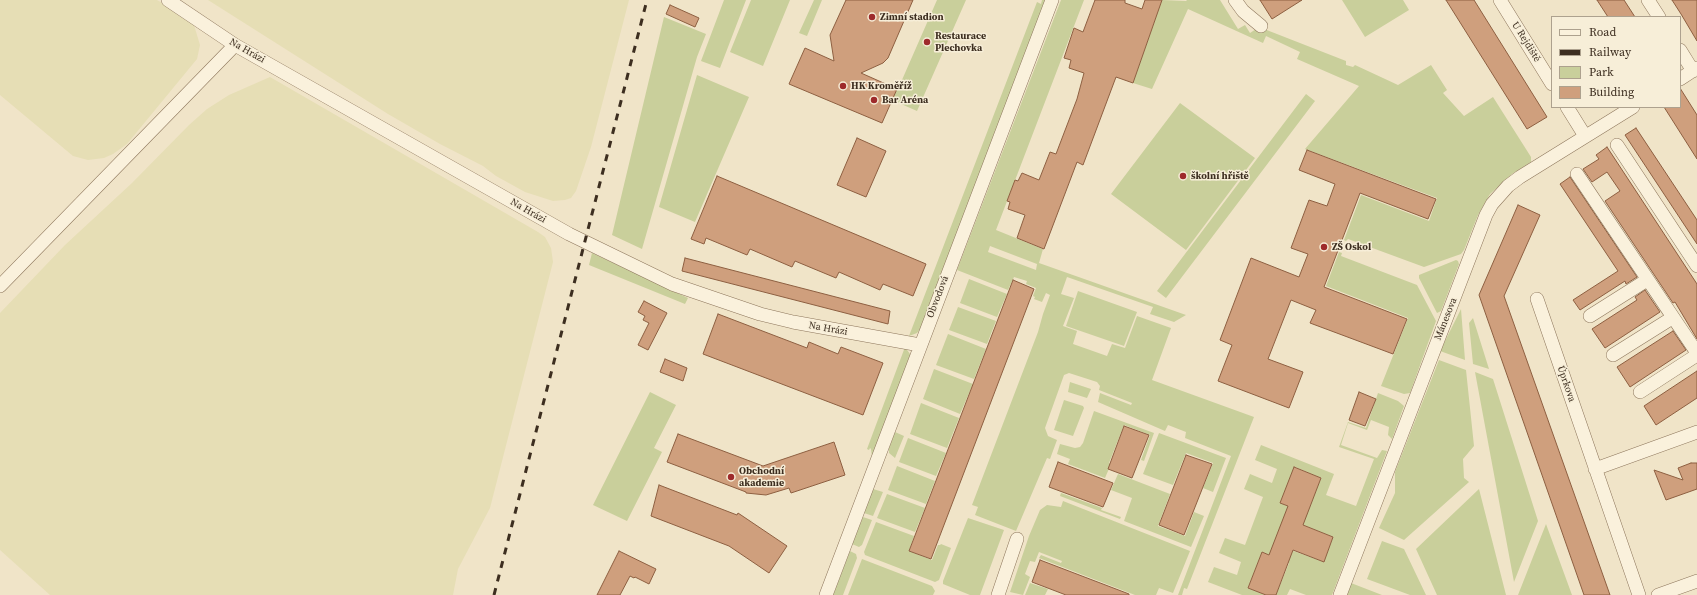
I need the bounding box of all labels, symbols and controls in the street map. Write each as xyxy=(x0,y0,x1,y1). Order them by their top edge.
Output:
place label: Zimní stadion xyxy=(880,11,944,23)
marker: Zimní stadion xyxy=(867,12,877,22)
legend xyxy=(1551,16,1681,108)
street label: U Rejdiště xyxy=(1509,20,1543,64)
text: Road xyxy=(1589,24,1616,40)
place label: Restaurace Plechovka xyxy=(935,30,986,54)
street label: Na Hrázi xyxy=(227,36,267,66)
marker: Restaurace Plechovka xyxy=(922,37,932,47)
text: Railway xyxy=(1589,44,1631,60)
text: Park xyxy=(1589,64,1614,80)
place label: HK Kroměříž xyxy=(851,80,912,92)
marker: HK Kroměříž xyxy=(838,81,848,91)
text: Building xyxy=(1589,84,1634,100)
place label: Bar Aréna xyxy=(882,94,928,106)
marker: Bar Aréna xyxy=(869,95,879,105)
place label: školní hřiště xyxy=(1191,170,1249,182)
marker: školní hřiště xyxy=(1178,171,1188,181)
street label: Na Hrázi xyxy=(508,196,548,226)
place label: ZŠ Oskol xyxy=(1332,241,1371,253)
marker: ZŠ Oskol xyxy=(1319,242,1329,252)
street label: Obvodová xyxy=(924,274,952,320)
street label: Mánesova xyxy=(1432,296,1460,342)
street label: Na Hrázi xyxy=(808,320,848,338)
street label: Úprkova xyxy=(1554,364,1578,404)
place label: Obchodní akademie xyxy=(739,465,784,488)
marker: Obchodní akademie xyxy=(726,472,736,482)

